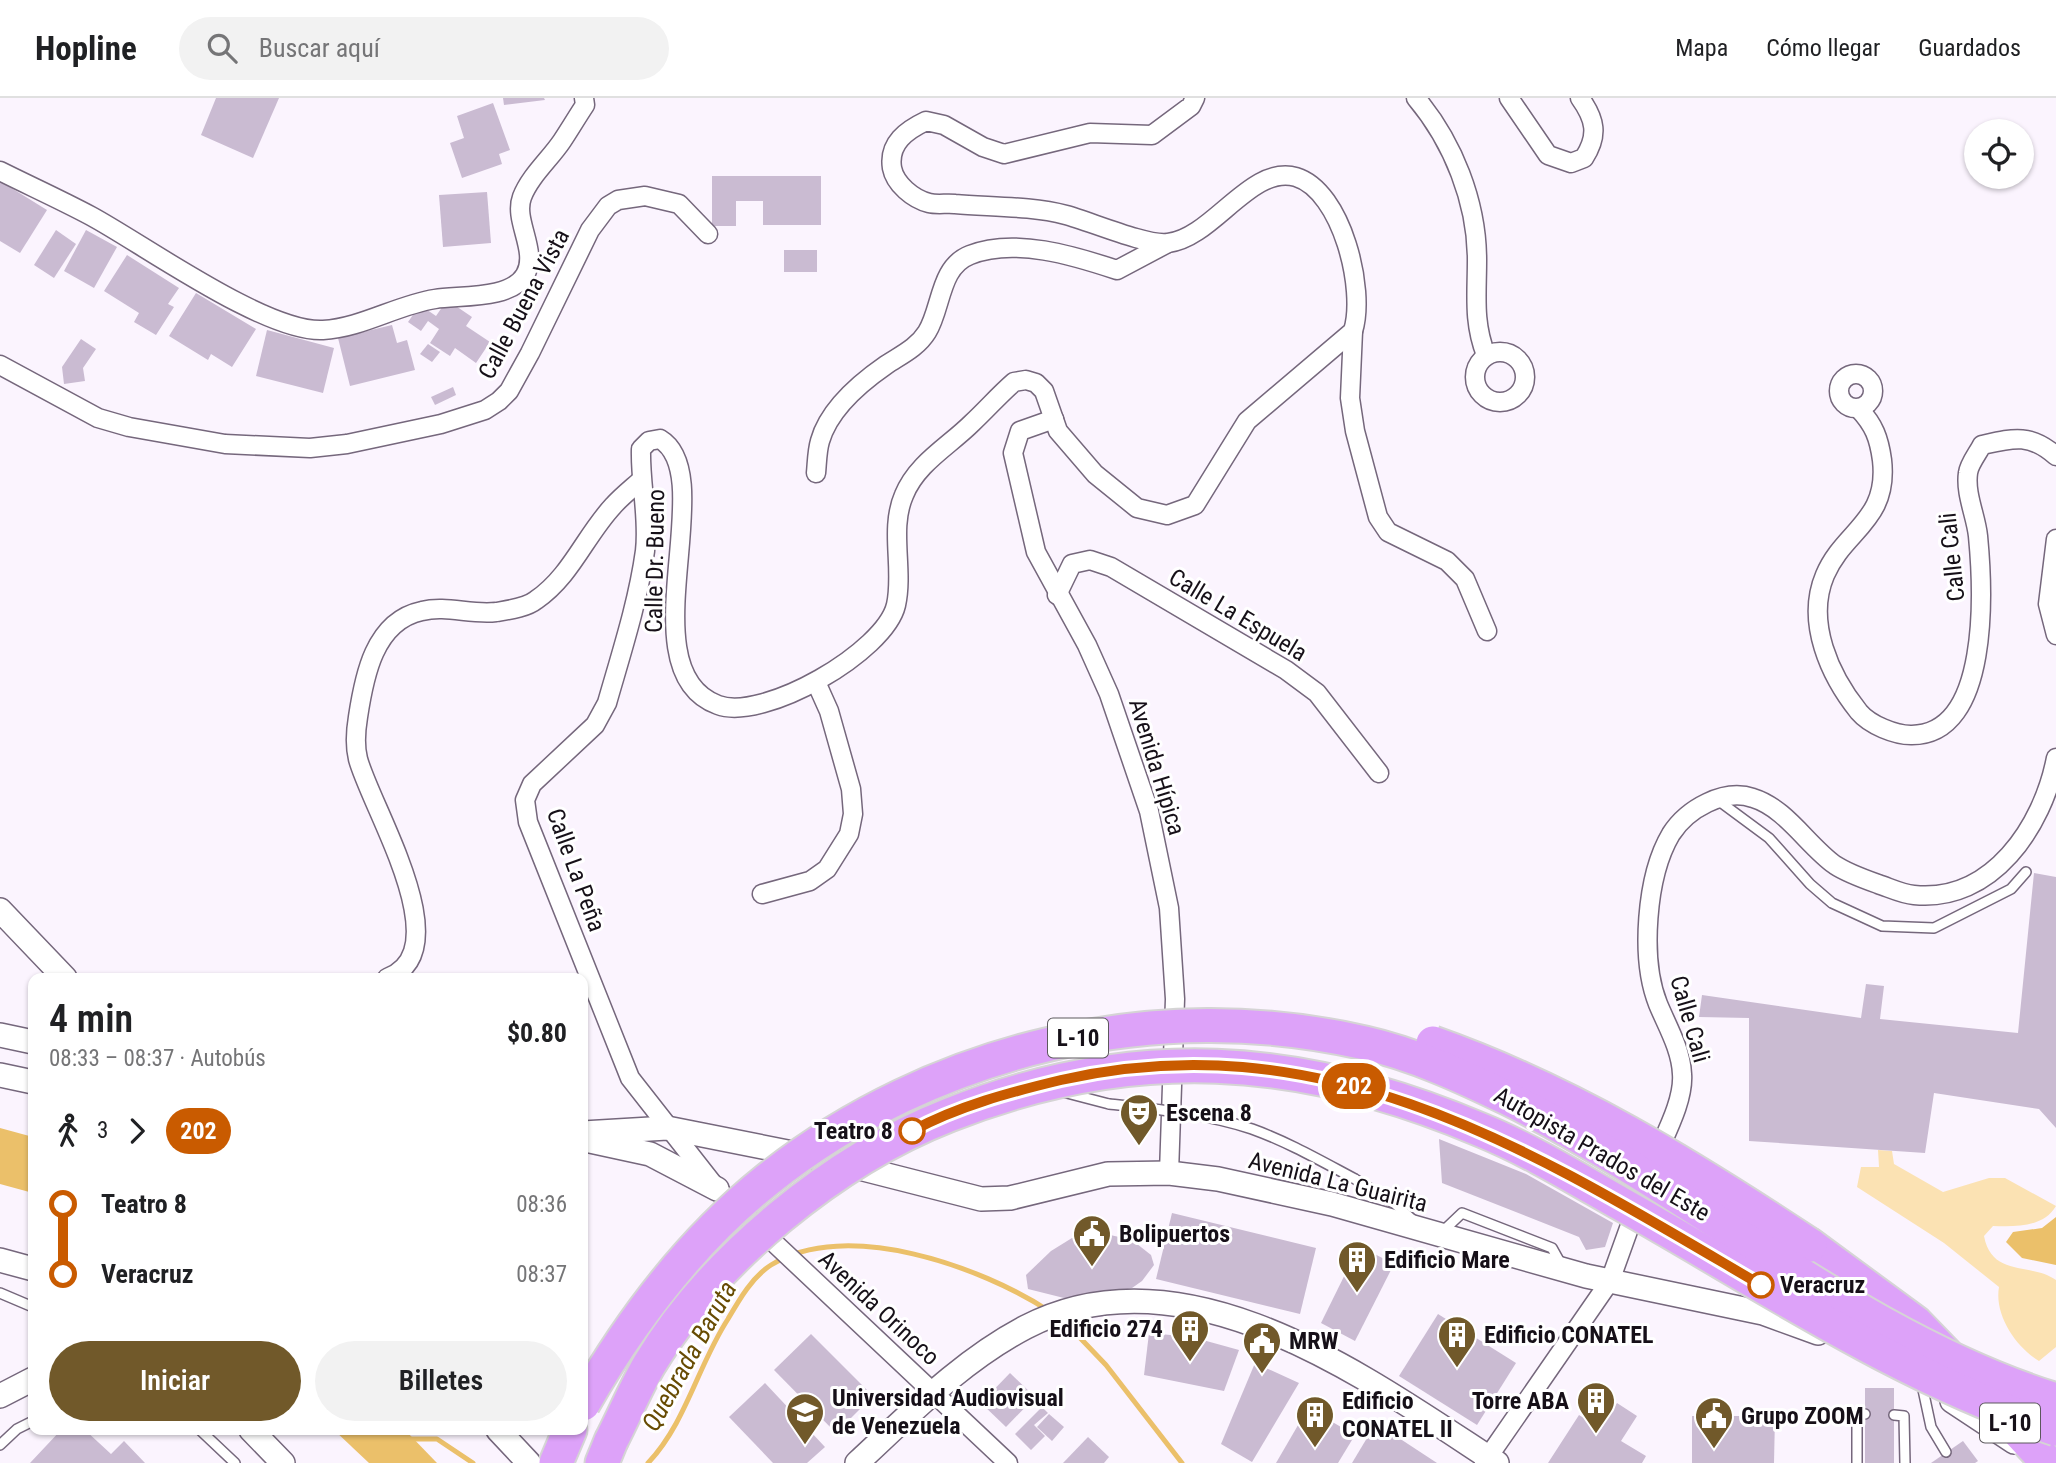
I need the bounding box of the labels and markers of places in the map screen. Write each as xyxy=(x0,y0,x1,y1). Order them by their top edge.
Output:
theatre icon: Escena 8 xyxy=(1118,1092,1160,1147)
place label: Escena 8 xyxy=(1166,1099,1252,1127)
place label: Teatro 8 xyxy=(814,1117,893,1145)
marker: Teatro 8 xyxy=(899,1118,925,1144)
public building icon: Bolipuertos xyxy=(1071,1213,1113,1268)
place label: Bolipuertos xyxy=(1119,1220,1230,1248)
building icon: Edificio Mare xyxy=(1336,1239,1378,1294)
place label: Edificio Mare xyxy=(1384,1246,1510,1274)
place label: Veracruz xyxy=(1780,1271,1865,1299)
marker: Veracruz xyxy=(1748,1272,1774,1298)
building icon: Edificio 274 xyxy=(1169,1308,1211,1363)
building icon: Edificio CONATEL xyxy=(1436,1314,1478,1369)
place label: Edificio 274 xyxy=(1049,1315,1163,1343)
public building icon: MRW xyxy=(1241,1320,1283,1375)
place label: Edificio CONATEL xyxy=(1484,1321,1653,1349)
place label: MRW xyxy=(1289,1327,1338,1355)
building icon: Torre ABA xyxy=(1575,1380,1617,1435)
place label: Universidad Audiovisual de Venezuela xyxy=(832,1384,1064,1440)
place label: Edificio CONATEL II xyxy=(1342,1387,1453,1443)
place label: Torre ABA xyxy=(1472,1387,1570,1415)
school or university icon: Universidad Audiovisual de Venezuela xyxy=(784,1391,826,1446)
building icon: Edificio CONATEL II xyxy=(1294,1394,1336,1449)
public building icon: Grupo ZOOM xyxy=(1693,1395,1735,1450)
place label: Grupo ZOOM xyxy=(1741,1402,1864,1430)

